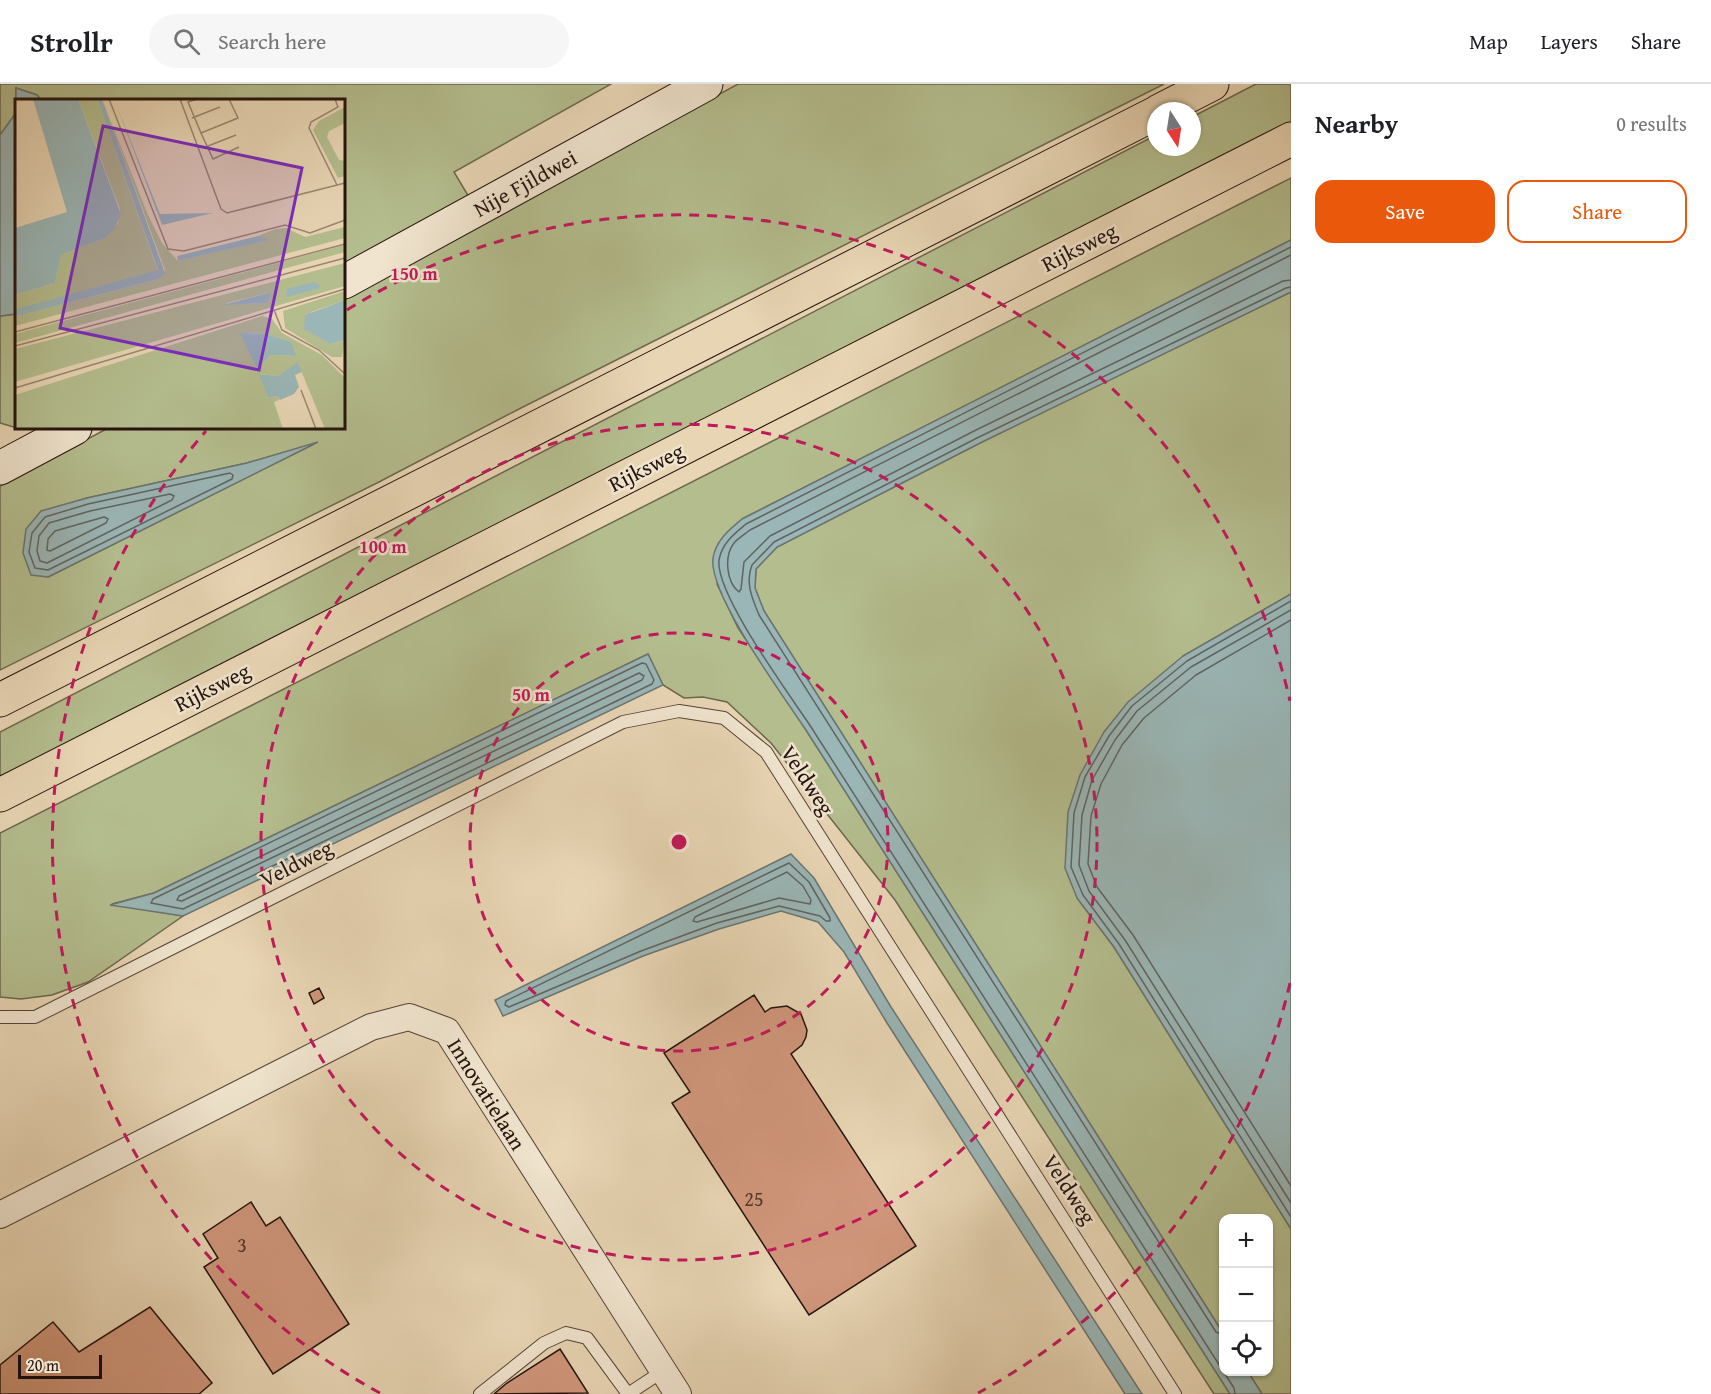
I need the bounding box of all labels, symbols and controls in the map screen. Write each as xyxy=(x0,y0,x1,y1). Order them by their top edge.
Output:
search box xyxy=(149,14,569,68)
text: Strollr xyxy=(30,21,113,62)
icon: search xyxy=(170,25,203,58)
text: Search here xyxy=(218,25,326,57)
text: Map xyxy=(1469,26,1508,57)
text: Layers xyxy=(1541,26,1598,57)
text: Share xyxy=(1631,26,1681,57)
inset map xyxy=(15,99,345,429)
north arrow xyxy=(1147,102,1201,156)
text: Nearby xyxy=(1315,104,1398,143)
text: 0 results xyxy=(1616,109,1687,138)
street label: Nije Fjildwei xyxy=(467,141,583,225)
button: Save xyxy=(1315,180,1495,243)
button: Share xyxy=(1507,180,1687,243)
street label: Rijksweg xyxy=(1036,214,1122,280)
text: 150 m xyxy=(390,260,438,287)
street label: Rijksweg xyxy=(603,434,689,500)
text: 100 m xyxy=(359,533,407,560)
street label: Rijksweg xyxy=(169,654,255,720)
text: 50 m xyxy=(512,681,551,708)
street label: Veldweg xyxy=(773,739,843,821)
street label: Veldweg xyxy=(254,831,338,895)
centre of rings xyxy=(669,832,689,852)
street label: Innovatielaan xyxy=(440,1032,534,1157)
street label: Veldweg xyxy=(1035,1148,1105,1230)
house number: 25 xyxy=(744,1184,764,1213)
map controls xyxy=(1219,1214,1273,1376)
button: + xyxy=(1219,1214,1273,1268)
house number: 3 xyxy=(237,1230,247,1259)
button: − xyxy=(1219,1268,1273,1322)
button: locate xyxy=(1219,1322,1273,1376)
scale bar xyxy=(18,1352,102,1380)
text: 20 m xyxy=(27,1353,59,1377)

